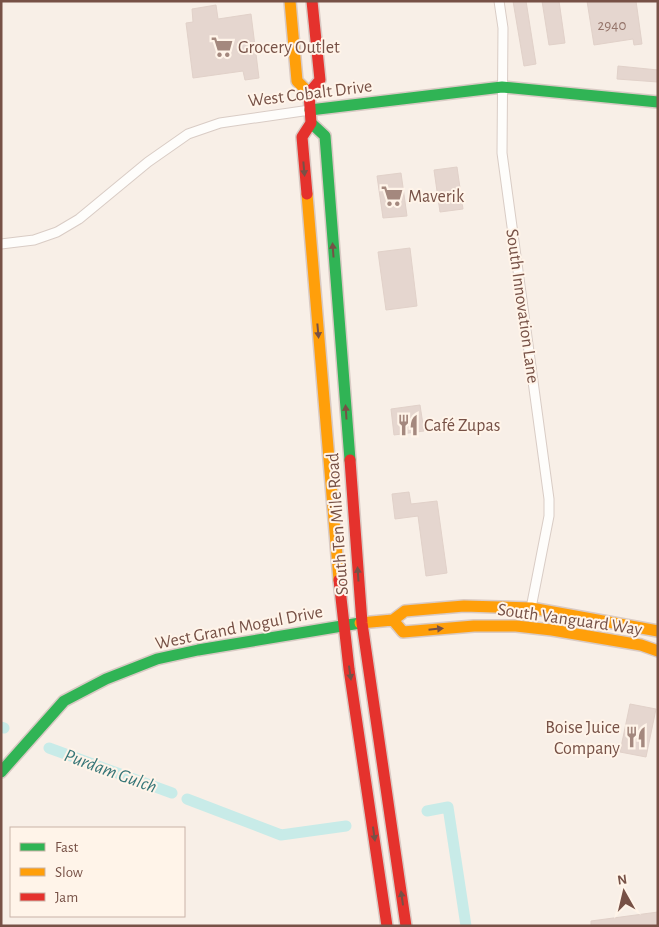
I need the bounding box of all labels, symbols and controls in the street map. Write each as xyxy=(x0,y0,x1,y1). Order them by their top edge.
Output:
house number: 2940 xyxy=(597,18,627,33)
supermarket icon: Grocery Outlet xyxy=(209,34,235,60)
place label: Grocery Outlet xyxy=(238,39,340,57)
street label: West Cobalt Drive xyxy=(247,77,373,111)
one-way arrow xyxy=(301,161,309,177)
supermarket icon: Maverik xyxy=(379,183,405,209)
place label: Maverik xyxy=(408,188,465,206)
street label: South Innovation Lane xyxy=(502,228,542,384)
one-way arrow xyxy=(329,242,337,258)
one-way arrow xyxy=(314,323,322,339)
one-way arrow xyxy=(341,404,349,420)
restaurant icon: Café Zupas xyxy=(395,412,421,438)
place label: Café Zupas xyxy=(424,417,500,435)
street label: South Ten Mile Road xyxy=(324,452,352,596)
one-way arrow xyxy=(354,566,362,582)
street label: South Vanguard Way xyxy=(496,601,644,639)
street label: West Grand Mogul Drive xyxy=(154,603,324,653)
one-way arrow xyxy=(428,625,444,633)
one-way arrow xyxy=(346,666,354,682)
place label: Boise Juice Company xyxy=(545,719,620,758)
restaurant icon: Boise Juice Company xyxy=(623,724,649,750)
water label: Purdam Gulch xyxy=(62,746,159,797)
one-way arrow xyxy=(370,826,378,842)
legend xyxy=(10,827,185,917)
text: Fast xyxy=(55,840,79,855)
text: Slow xyxy=(55,865,83,880)
north arrow xyxy=(599,867,649,917)
text: N xyxy=(617,873,628,888)
text: Jam xyxy=(55,890,78,905)
one-way arrow xyxy=(398,890,406,906)

